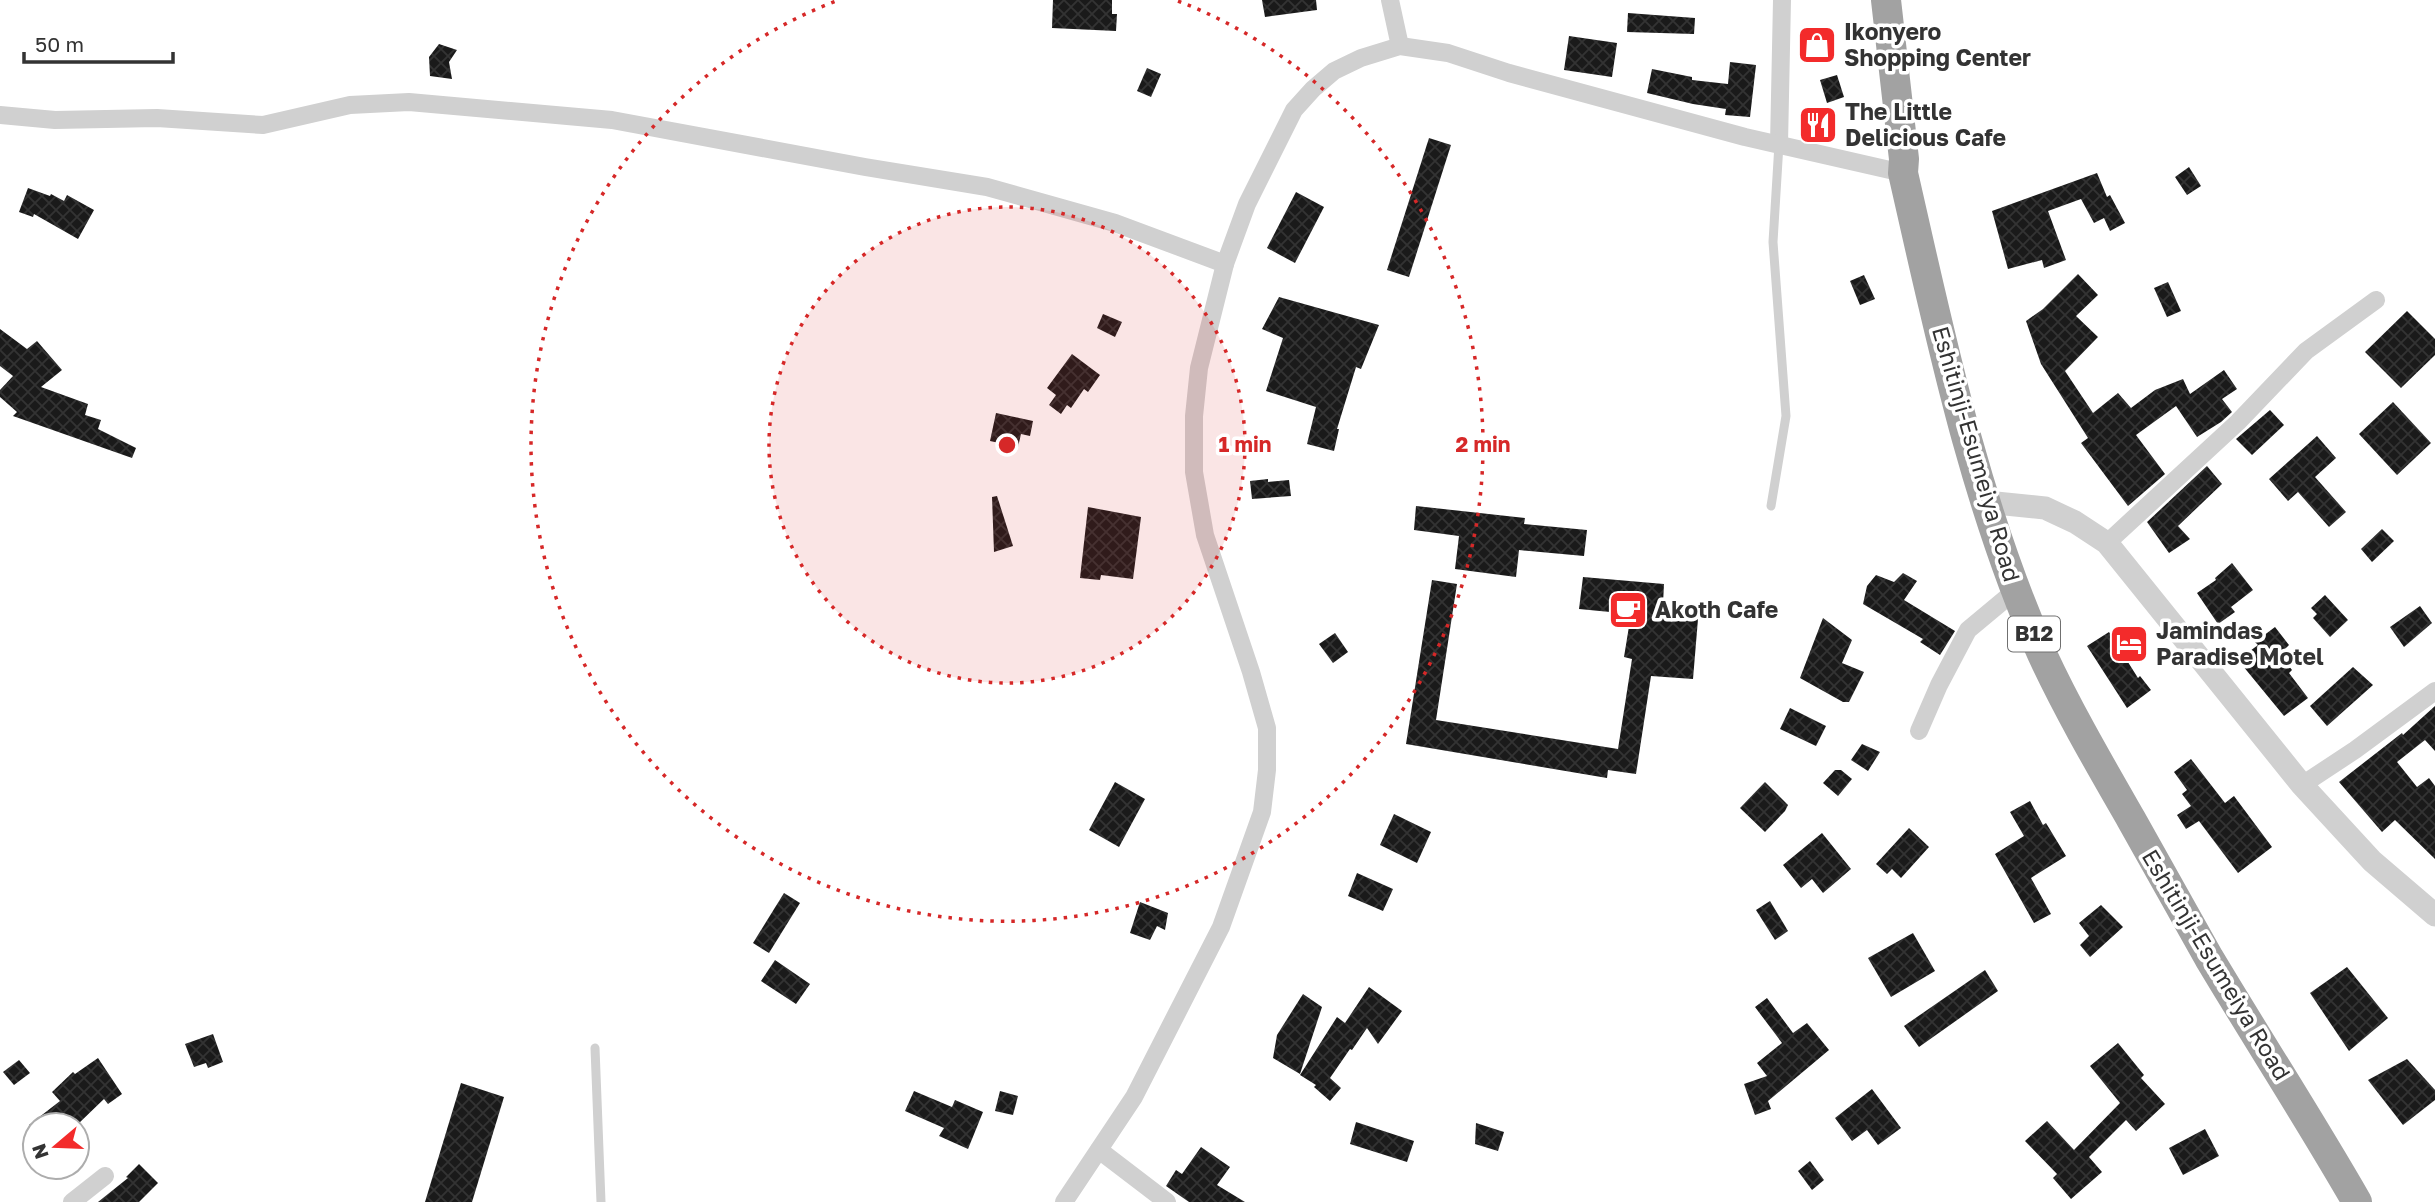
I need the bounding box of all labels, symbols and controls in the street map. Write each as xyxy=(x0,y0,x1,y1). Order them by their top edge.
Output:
place label: Ikonyero Shopping Center xyxy=(1844,17,2031,71)
scale bar xyxy=(24,21,173,65)
shop icon: Ikonyero Shopping Center xyxy=(1796,24,1838,66)
text: 50 m xyxy=(35,31,84,57)
place label: The Little Delicious Cafe xyxy=(1845,97,2006,151)
restaurant icon: The Little Delicious Cafe xyxy=(1797,104,1839,146)
street label: Eshitinji-Esumeiya Road xyxy=(1927,323,2027,585)
text: 1 min xyxy=(1219,431,1271,457)
text: 2 min xyxy=(1456,431,1510,457)
centre of rings xyxy=(995,433,1019,457)
cafe icon: Akoth Cafe xyxy=(1607,589,1649,631)
place label: Akoth Cafe xyxy=(1655,595,1778,623)
road number: B12 xyxy=(2008,616,2060,652)
place label: Jamindas Paradise Motel xyxy=(2156,616,2324,670)
hotel icon: Jamindas Paradise Motel xyxy=(2108,623,2150,665)
street label: Eshitinji-Esumeiya Road xyxy=(2137,844,2297,1085)
north arrow xyxy=(21,1111,91,1181)
text: N xyxy=(26,1141,53,1162)

